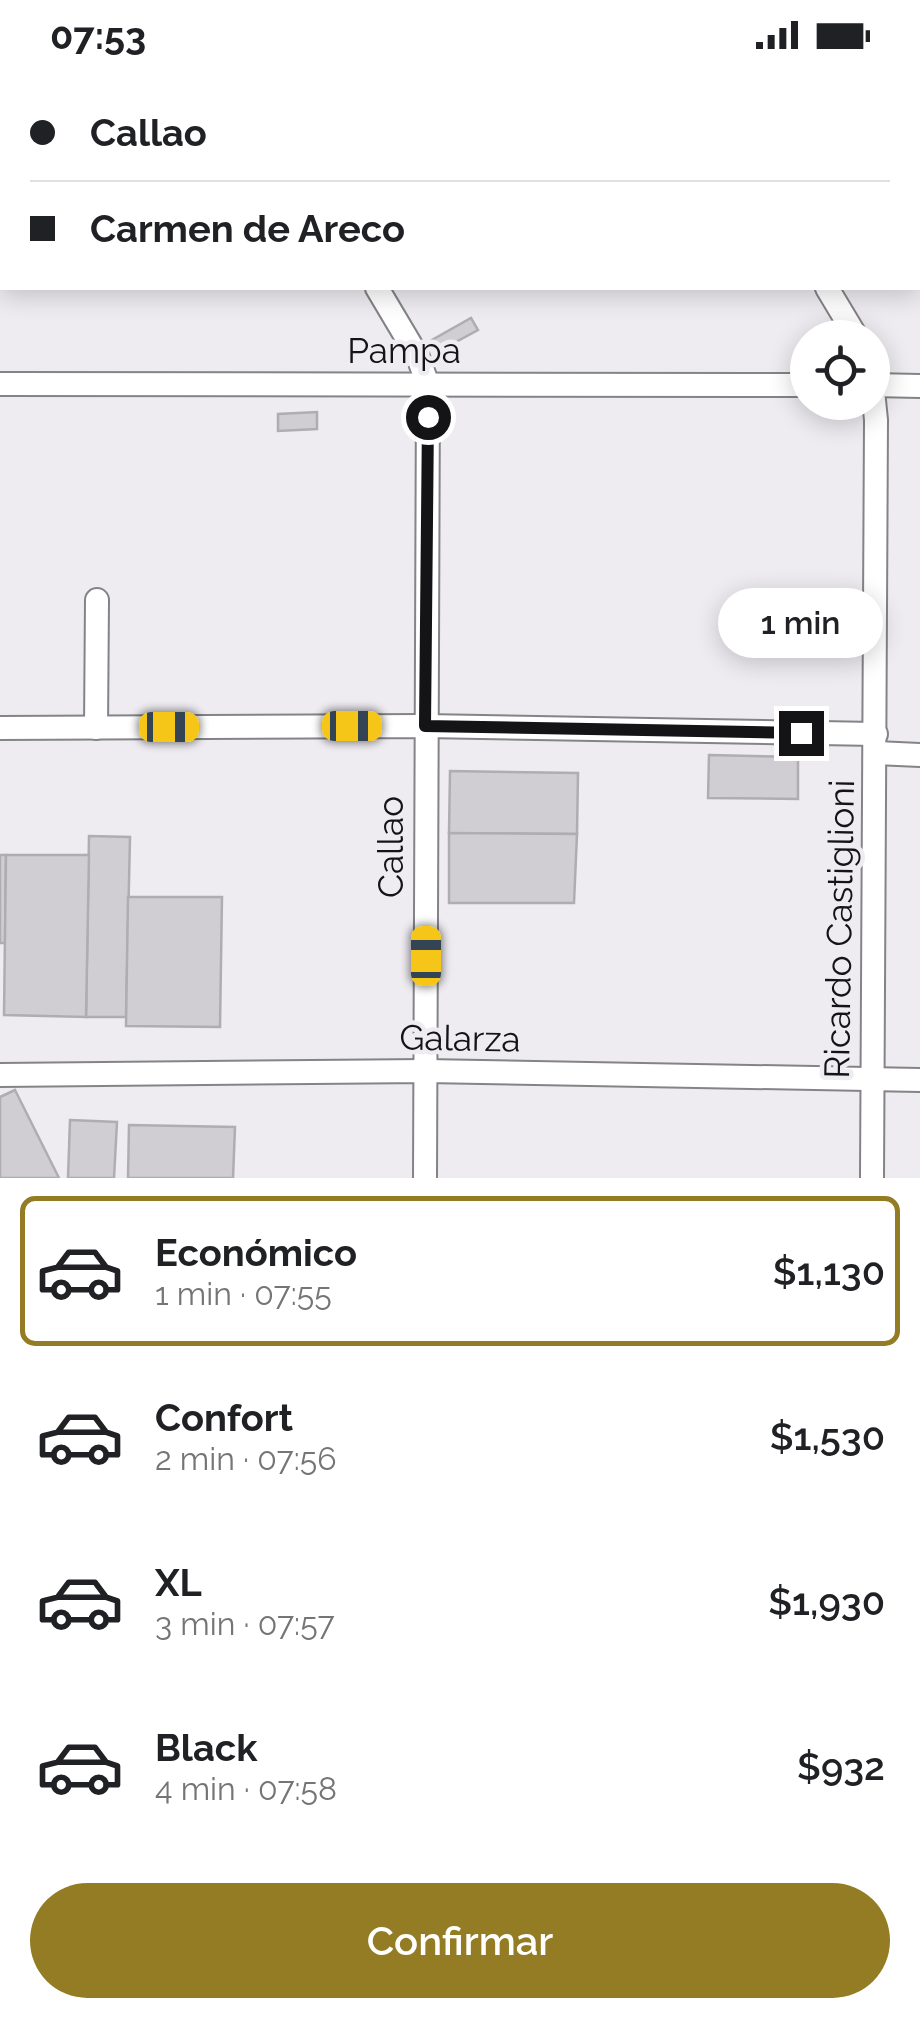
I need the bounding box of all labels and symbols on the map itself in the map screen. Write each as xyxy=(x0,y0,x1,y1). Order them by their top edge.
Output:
street label: Pampa xyxy=(347,330,461,371)
route start xyxy=(406,395,451,440)
callout: 1 min xyxy=(718,588,884,658)
car xyxy=(322,711,382,741)
route end xyxy=(779,711,824,756)
car xyxy=(139,712,199,742)
street label: Ricardo Castiglioni xyxy=(816,779,862,1079)
street label: Callao xyxy=(370,796,411,898)
car xyxy=(411,926,441,986)
street label: Galarza xyxy=(399,1016,521,1060)

